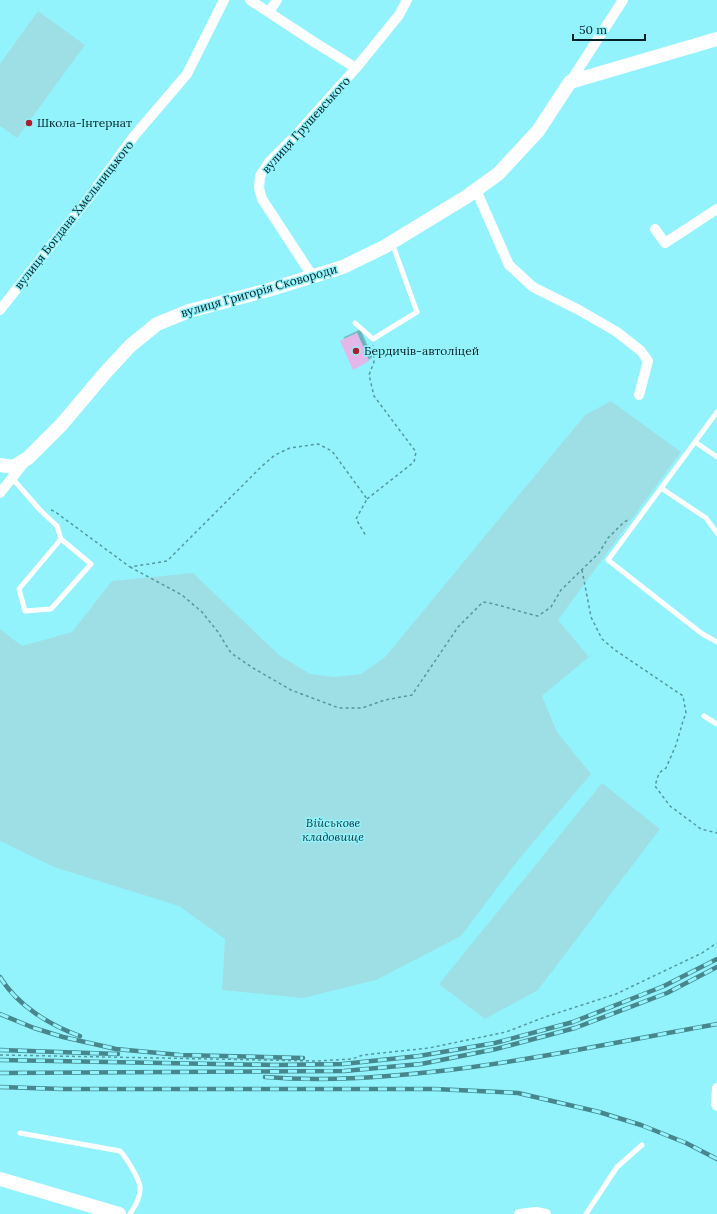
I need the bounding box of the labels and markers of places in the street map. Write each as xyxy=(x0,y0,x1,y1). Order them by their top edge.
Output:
place label: Школа-Інтернат xyxy=(37,115,132,130)
marker: Школа-Інтернат xyxy=(24,118,34,128)
place label: Бердичів-автоліцей xyxy=(364,343,479,358)
marker: Бердичів-автоліцей xyxy=(351,346,361,356)

